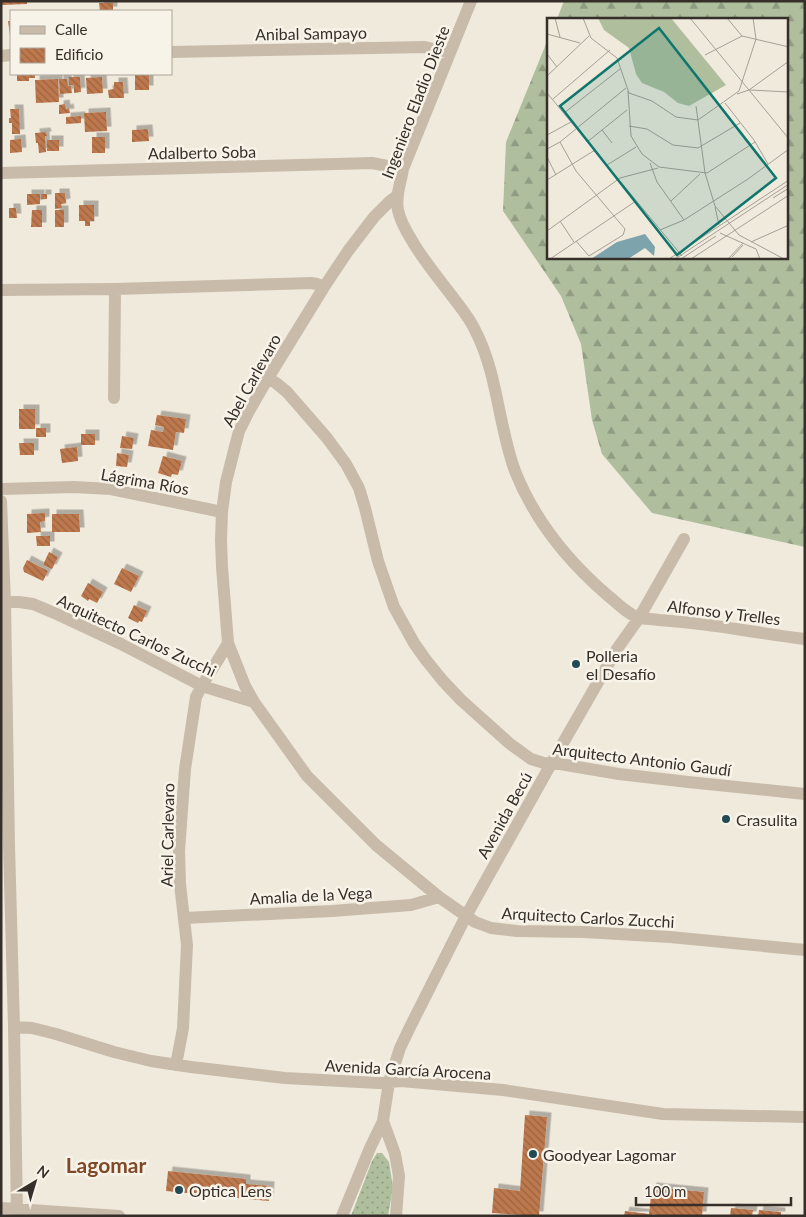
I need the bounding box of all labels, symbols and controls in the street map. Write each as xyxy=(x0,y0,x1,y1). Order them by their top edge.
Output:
legend xyxy=(10,10,172,75)
inset map xyxy=(547,18,788,259)
text: Calle xyxy=(55,20,88,38)
street label: Anibal Sampayo xyxy=(255,23,367,43)
street label: Ingeniero Eladio Dieste xyxy=(377,23,453,181)
text: Edificio xyxy=(55,45,103,63)
street label: Adalberto Soba xyxy=(148,142,256,162)
street label: Abel Carlevaro xyxy=(218,330,284,430)
street label: Lágrima Ríos xyxy=(99,464,191,498)
street label: Arquitecto Carlos Zucchi xyxy=(55,590,219,680)
street label: Alfonso y Trelles xyxy=(666,596,782,628)
place label: Polleria el Desafío xyxy=(586,646,656,683)
marker: Polleria el Desafío xyxy=(570,658,582,670)
street label: Arquitecto Antonio Gaudí xyxy=(552,739,734,780)
street label: Avenida Becú xyxy=(472,769,536,861)
street label: Ariel Carlevaro xyxy=(157,783,177,887)
place label: Crasulita xyxy=(736,810,797,829)
marker: Crasulita xyxy=(720,813,732,825)
street label: Amalia de la Vega xyxy=(249,882,373,908)
street label: Arquitecto Carlos Zucchi xyxy=(501,903,675,931)
street label: Avenida García Arocena xyxy=(324,1055,492,1083)
place label: Goodyear Lagomar xyxy=(543,1145,676,1164)
marker: Goodyear Lagomar xyxy=(527,1148,539,1160)
district label: Lagomar xyxy=(66,1152,146,1177)
north arrow xyxy=(10,1157,60,1207)
text: N xyxy=(34,1161,53,1181)
scale bar xyxy=(636,1174,791,1206)
place label: Optica Lens xyxy=(189,1181,272,1200)
text: 100 m xyxy=(644,1182,686,1200)
marker: Optica Lens xyxy=(173,1184,185,1196)

